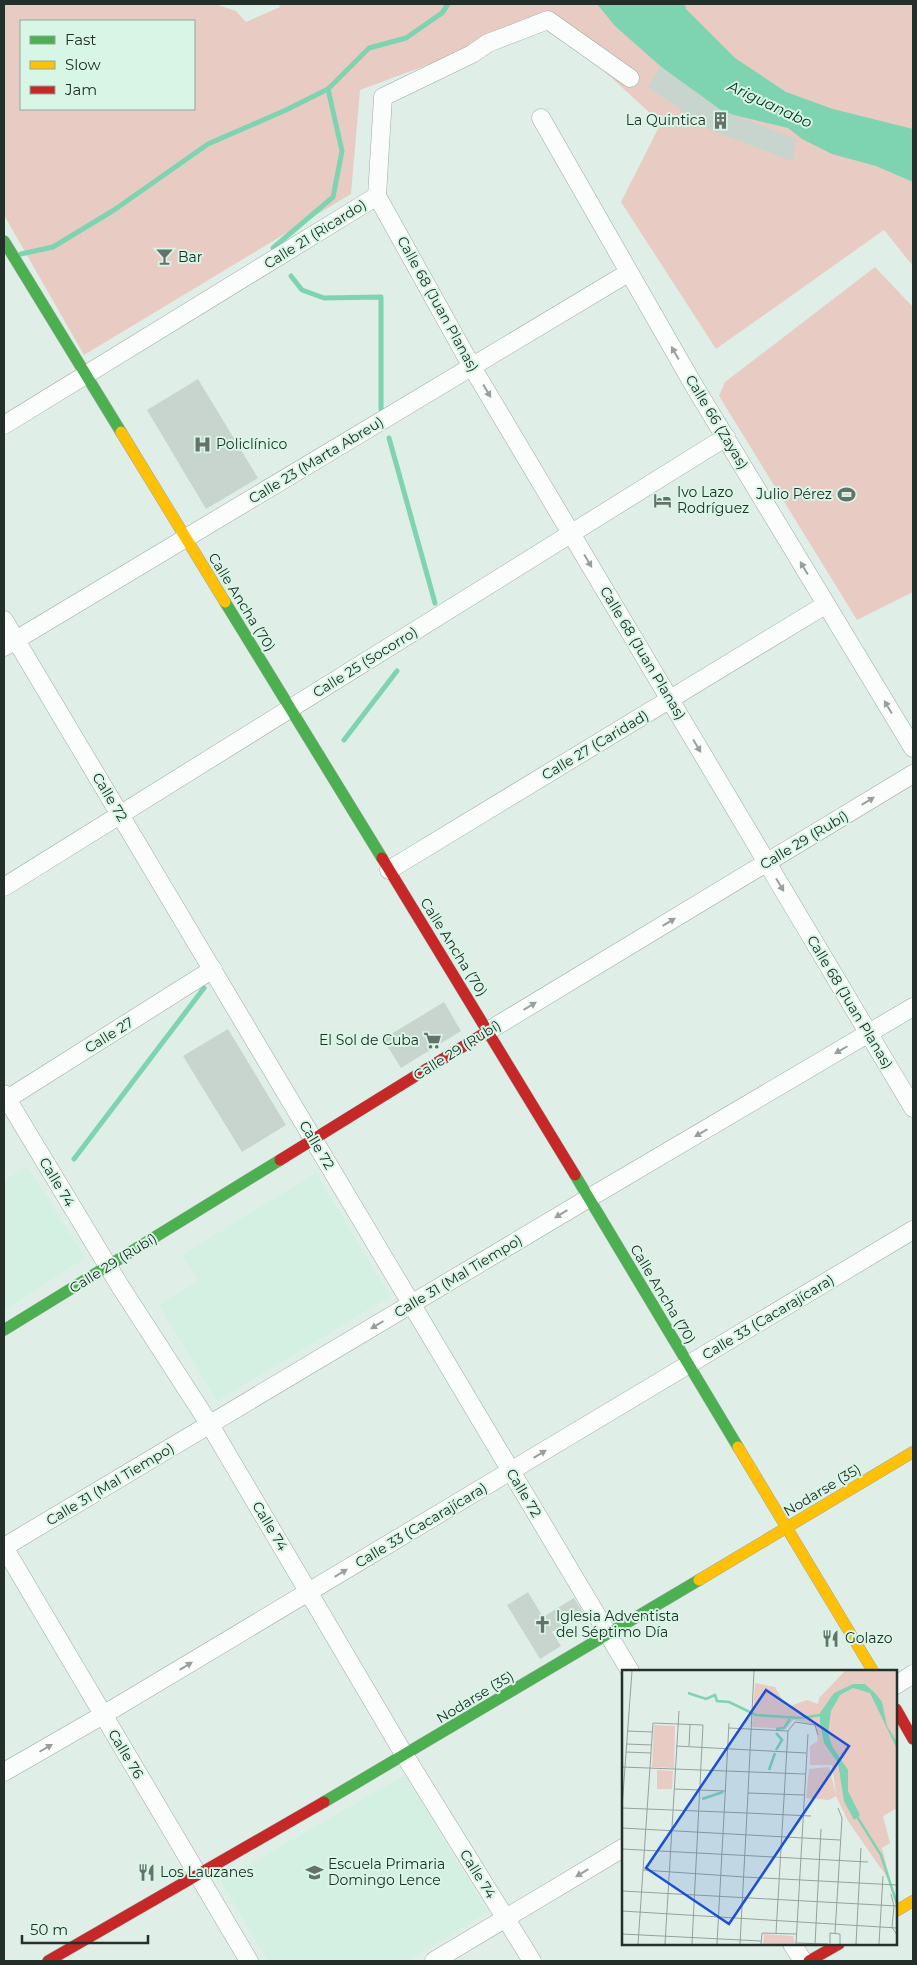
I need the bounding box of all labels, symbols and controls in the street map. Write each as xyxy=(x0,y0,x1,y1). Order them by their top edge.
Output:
legend xyxy=(20,20,195,110)
text: Fast xyxy=(65,30,96,49)
text: Slow xyxy=(65,55,101,74)
water label: Ariguanabo xyxy=(724,76,815,132)
text: Jam xyxy=(64,80,97,99)
building icon: La Quintica xyxy=(710,110,730,130)
place label: La Quintica xyxy=(626,111,706,129)
street label: Calle 21 (Ricardo) xyxy=(260,195,370,273)
street label: Calle 68 (Juan Planas) xyxy=(393,233,483,375)
bar icon: Bar xyxy=(154,247,174,267)
place label: Bar xyxy=(178,248,203,266)
one-way arrow xyxy=(671,347,680,360)
street label: Calle 66 (Zayas) xyxy=(682,371,752,473)
one-way arrow xyxy=(482,384,491,397)
street label: Calle 23 (Marta Abreu) xyxy=(245,413,387,507)
hospital icon: Policlínico xyxy=(192,434,212,454)
place label: Policlínico xyxy=(216,435,287,453)
place label: Ivo Lazo Rodríguez xyxy=(677,483,749,517)
sports icon: Julio Pérez xyxy=(836,484,856,504)
place label: Julio Pérez xyxy=(755,485,832,503)
hotel icon: Ivo Lazo Rodríguez xyxy=(653,490,673,510)
street label: Calle Ancha (70) xyxy=(204,549,280,655)
one-way arrow xyxy=(583,554,592,567)
one-way arrow xyxy=(799,561,808,574)
street label: Calle 68 (Juan Planas) xyxy=(596,583,690,723)
street label: Calle 25 (Socorro) xyxy=(309,623,421,701)
one-way arrow xyxy=(883,700,892,713)
street label: Calle 27 (Caridad) xyxy=(538,706,652,784)
one-way arrow xyxy=(693,739,702,752)
street label: Calle 72 xyxy=(88,769,132,825)
one-way arrow xyxy=(862,797,875,806)
street label: Calle 29 (Rubí) xyxy=(757,807,851,873)
one-way arrow xyxy=(776,879,785,892)
street label: Calle Ancha (70) xyxy=(416,894,492,1000)
one-way arrow xyxy=(663,917,676,926)
street label: Calle 68 (Juan Planas) xyxy=(803,932,897,1072)
one-way arrow xyxy=(524,1001,537,1010)
street label: Calle 27 xyxy=(81,1013,137,1057)
street label: Calle 29 (Rubí) xyxy=(410,1016,504,1084)
supermarket icon: El Sol de Cuba xyxy=(423,1030,443,1050)
place label: El Sol de Cuba xyxy=(319,1031,419,1049)
one-way arrow xyxy=(835,1046,848,1055)
street label: Calle 72 xyxy=(295,1117,339,1173)
one-way arrow xyxy=(695,1128,708,1137)
street label: Calle 74 xyxy=(35,1154,79,1211)
one-way arrow xyxy=(554,1210,567,1219)
street label: Calle 29 (Rubí) xyxy=(66,1229,160,1297)
street label: Calle 31 (Mal Tiempo) xyxy=(391,1231,525,1321)
street label: Calle Ancha (70) xyxy=(626,1241,700,1347)
street label: Calle 33 (Cacarajícara) xyxy=(699,1270,837,1364)
one-way arrow xyxy=(370,1321,383,1330)
street label: Calle 31 (Mal Tiempo) xyxy=(43,1439,177,1529)
one-way arrow xyxy=(534,1449,547,1458)
street label: Nodarse (35) xyxy=(780,1460,864,1520)
street label: Calle 72 xyxy=(502,1465,546,1521)
street label: Calle 33 (Cacarajícara) xyxy=(352,1478,490,1572)
street label: Calle 74 xyxy=(248,1498,292,1555)
one-way arrow xyxy=(333,1569,348,1577)
place label: Iglesia Adventista del Séptimo Día xyxy=(556,1607,679,1641)
church icon: Iglesia Adventista del Séptimo Día xyxy=(532,1614,552,1634)
restaurant icon: Golazo xyxy=(821,1628,841,1648)
place label: Golazo xyxy=(845,1629,893,1647)
one-way arrow xyxy=(180,1661,193,1670)
street label: Nodarse (35) xyxy=(433,1667,517,1727)
inset map xyxy=(622,1670,897,1945)
street label: Calle 76 xyxy=(104,1726,148,1782)
one-way arrow xyxy=(39,1744,53,1752)
street label: Calle 74 xyxy=(456,1846,500,1902)
place label: Escuela Primaria Domingo Lence xyxy=(328,1855,445,1889)
restaurant icon: Los Lauzanes xyxy=(136,1862,156,1882)
school or university icon: Escuela Primaria Domingo Lence xyxy=(304,1862,324,1882)
place label: Los Lauzanes xyxy=(160,1863,254,1881)
one-way arrow xyxy=(575,1869,588,1878)
scale bar xyxy=(22,1912,149,1944)
text: 50 m xyxy=(30,1920,68,1939)

